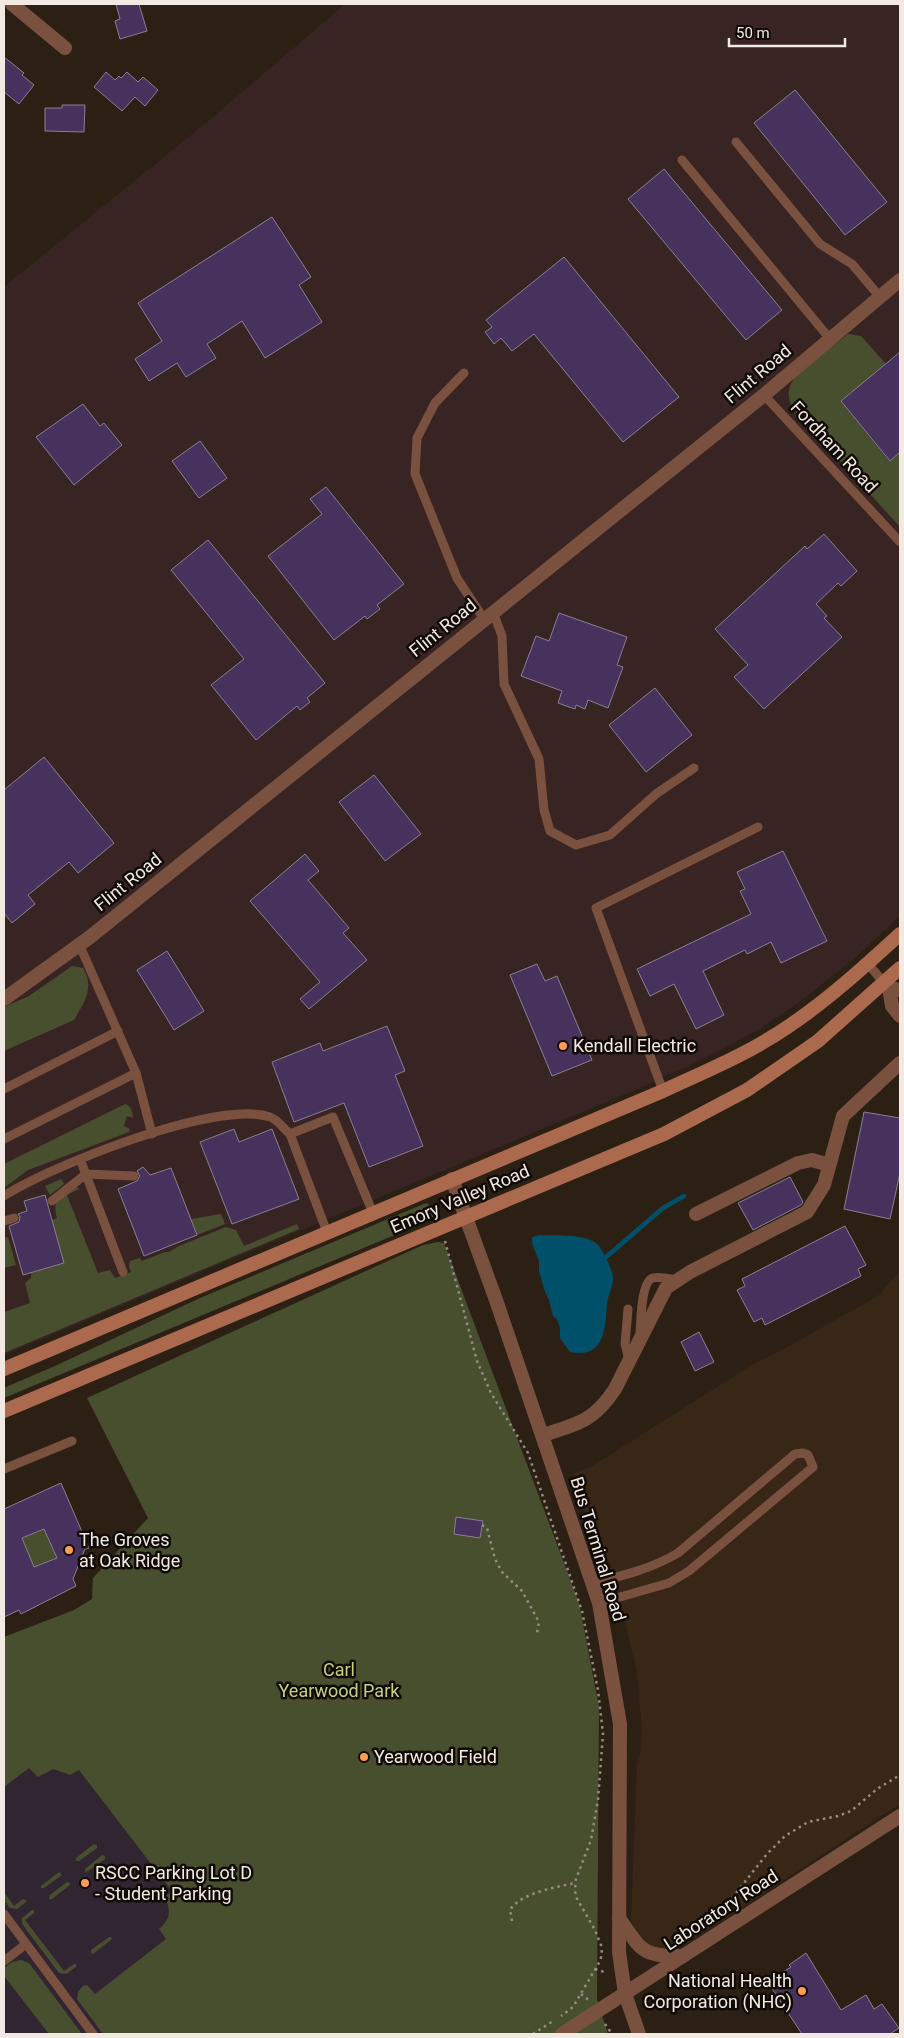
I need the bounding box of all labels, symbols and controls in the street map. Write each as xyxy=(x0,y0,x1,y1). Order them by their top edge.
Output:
scale bar xyxy=(729,15,845,47)
text: 50 m xyxy=(736,24,770,42)
street label: Flint Road xyxy=(720,340,795,407)
street label: Fordham Road xyxy=(787,397,882,497)
street label: Flint Road xyxy=(405,594,480,661)
street label: Flint Road xyxy=(90,848,165,915)
place label: Kendall Electric xyxy=(573,1035,696,1056)
marker: Kendall Electric xyxy=(557,1040,569,1052)
street label: Emory Valley Road xyxy=(387,1160,532,1237)
street label: Bus Terminal Road xyxy=(566,1474,630,1624)
place label: The Groves at Oak Ridge xyxy=(79,1529,180,1571)
marker: The Groves at Oak Ridge xyxy=(63,1544,75,1556)
park label: Carl Yearwood Park xyxy=(279,1659,400,1701)
place label: Yearwood Field xyxy=(374,1746,497,1767)
marker: Yearwood Field xyxy=(358,1751,370,1763)
place label: RSCC Parking Lot D - Student Parking xyxy=(95,1862,252,1904)
street label: Laboratory Road xyxy=(660,1865,782,1954)
marker: RSCC Parking Lot D - Student Parking xyxy=(79,1877,91,1889)
place label: National Health Corporation (NHC) xyxy=(643,1970,792,2013)
marker: National Health Corporation (NHC) xyxy=(796,1985,808,1997)

